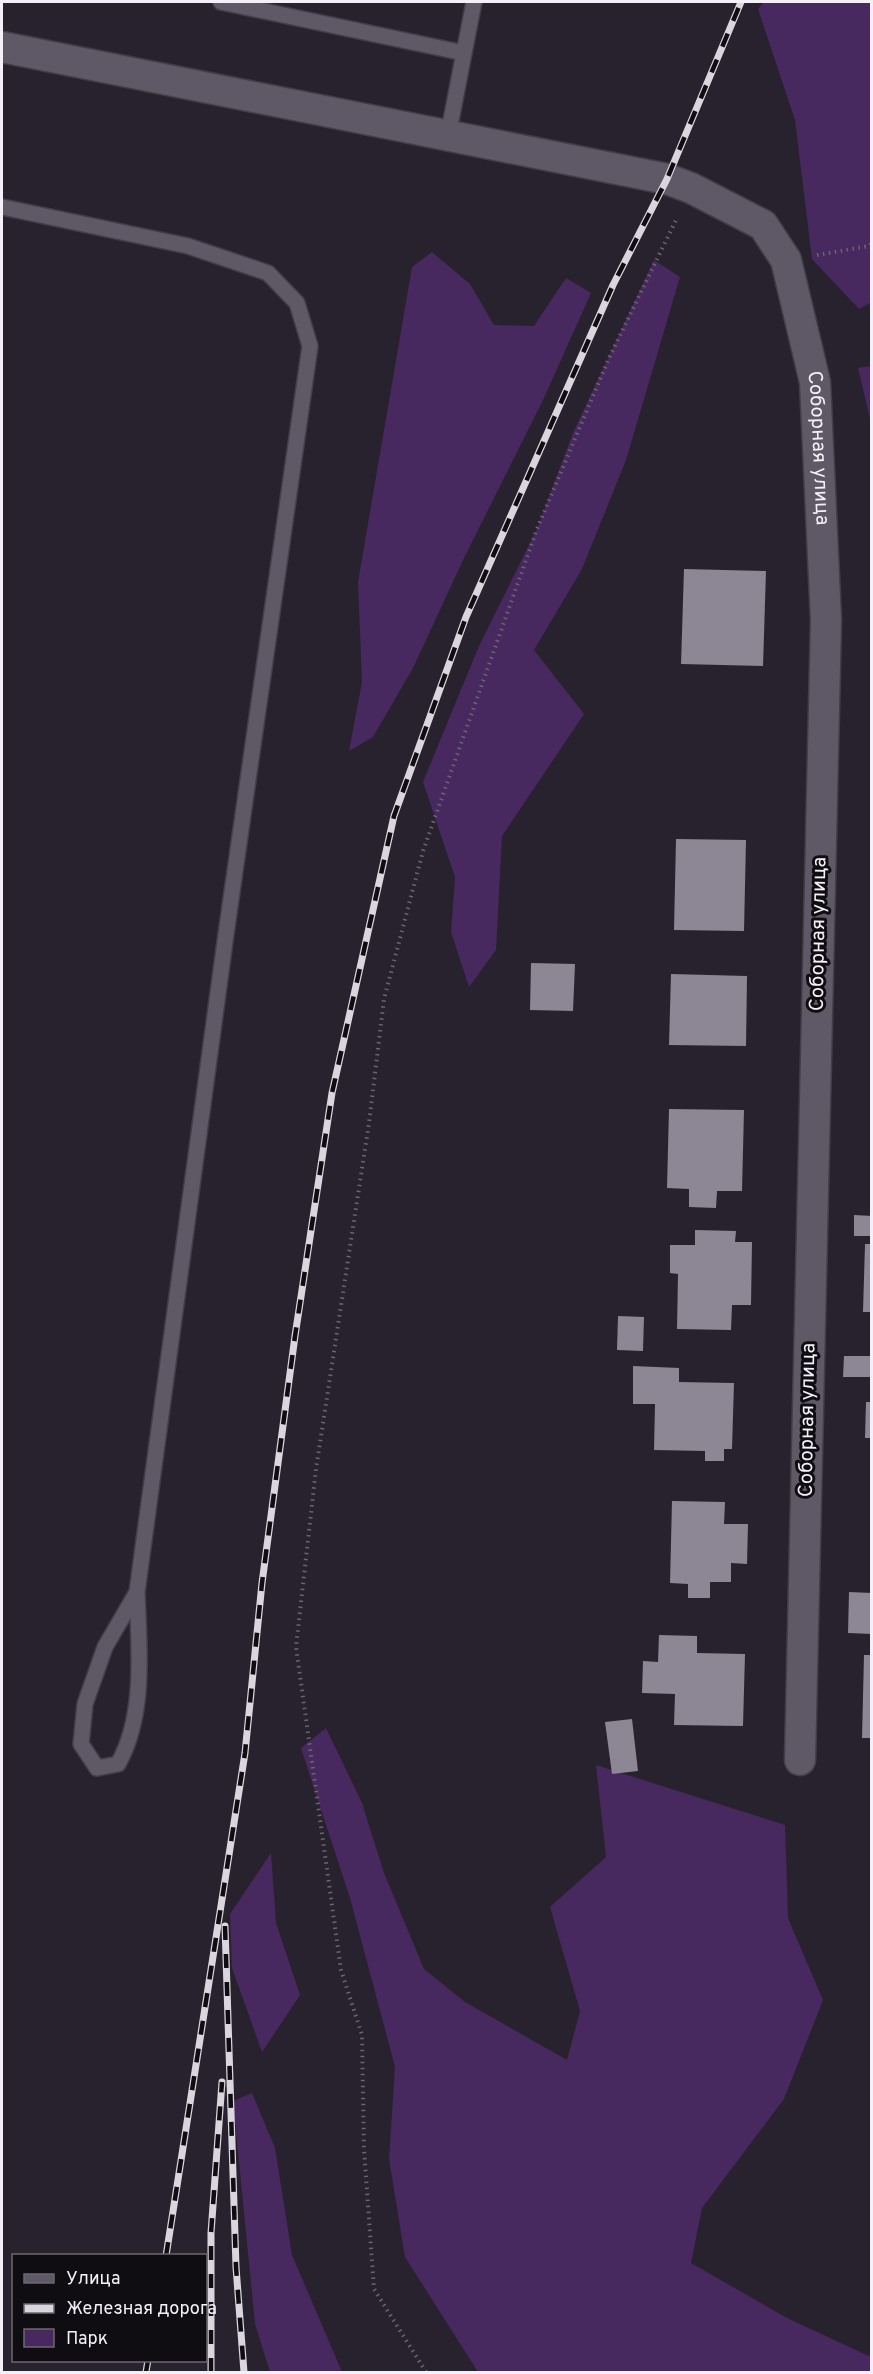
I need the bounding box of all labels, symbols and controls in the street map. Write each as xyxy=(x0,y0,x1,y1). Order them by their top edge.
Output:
street label: Соборная улица xyxy=(800,368,835,526)
street label: Соборная улица xyxy=(805,857,833,1011)
street label: Соборная улица xyxy=(794,1343,822,1497)
legend xyxy=(12,2254,207,2362)
text: Улица xyxy=(66,2268,120,2291)
text: Железная дорога xyxy=(66,2298,217,2321)
text: Парк xyxy=(66,2328,108,2351)

